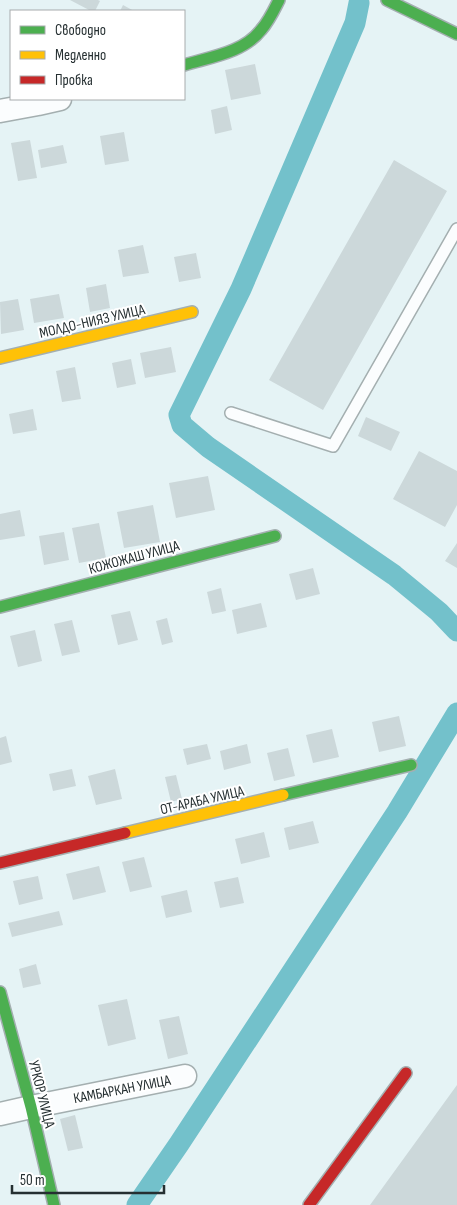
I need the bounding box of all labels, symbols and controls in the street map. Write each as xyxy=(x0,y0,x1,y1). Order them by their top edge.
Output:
legend xyxy=(10,10,185,100)
text: Свободно xyxy=(55,21,106,40)
text: Медленно xyxy=(55,46,106,65)
text: Пробка xyxy=(55,71,93,90)
street label: МОЛДО-НИЯЗ УЛИЦА xyxy=(37,300,147,343)
street label: КОЖОЖАШ УЛИЦА xyxy=(87,536,182,579)
street label: ОТ-АРАБА УЛИЦА xyxy=(158,781,247,819)
street label: УРКОР УЛИЦА xyxy=(24,1058,59,1130)
street label: КАМБАРКАН УЛИЦА xyxy=(72,1071,173,1108)
scale bar xyxy=(12,1162,165,1194)
text: 50 m xyxy=(20,1171,45,1190)

